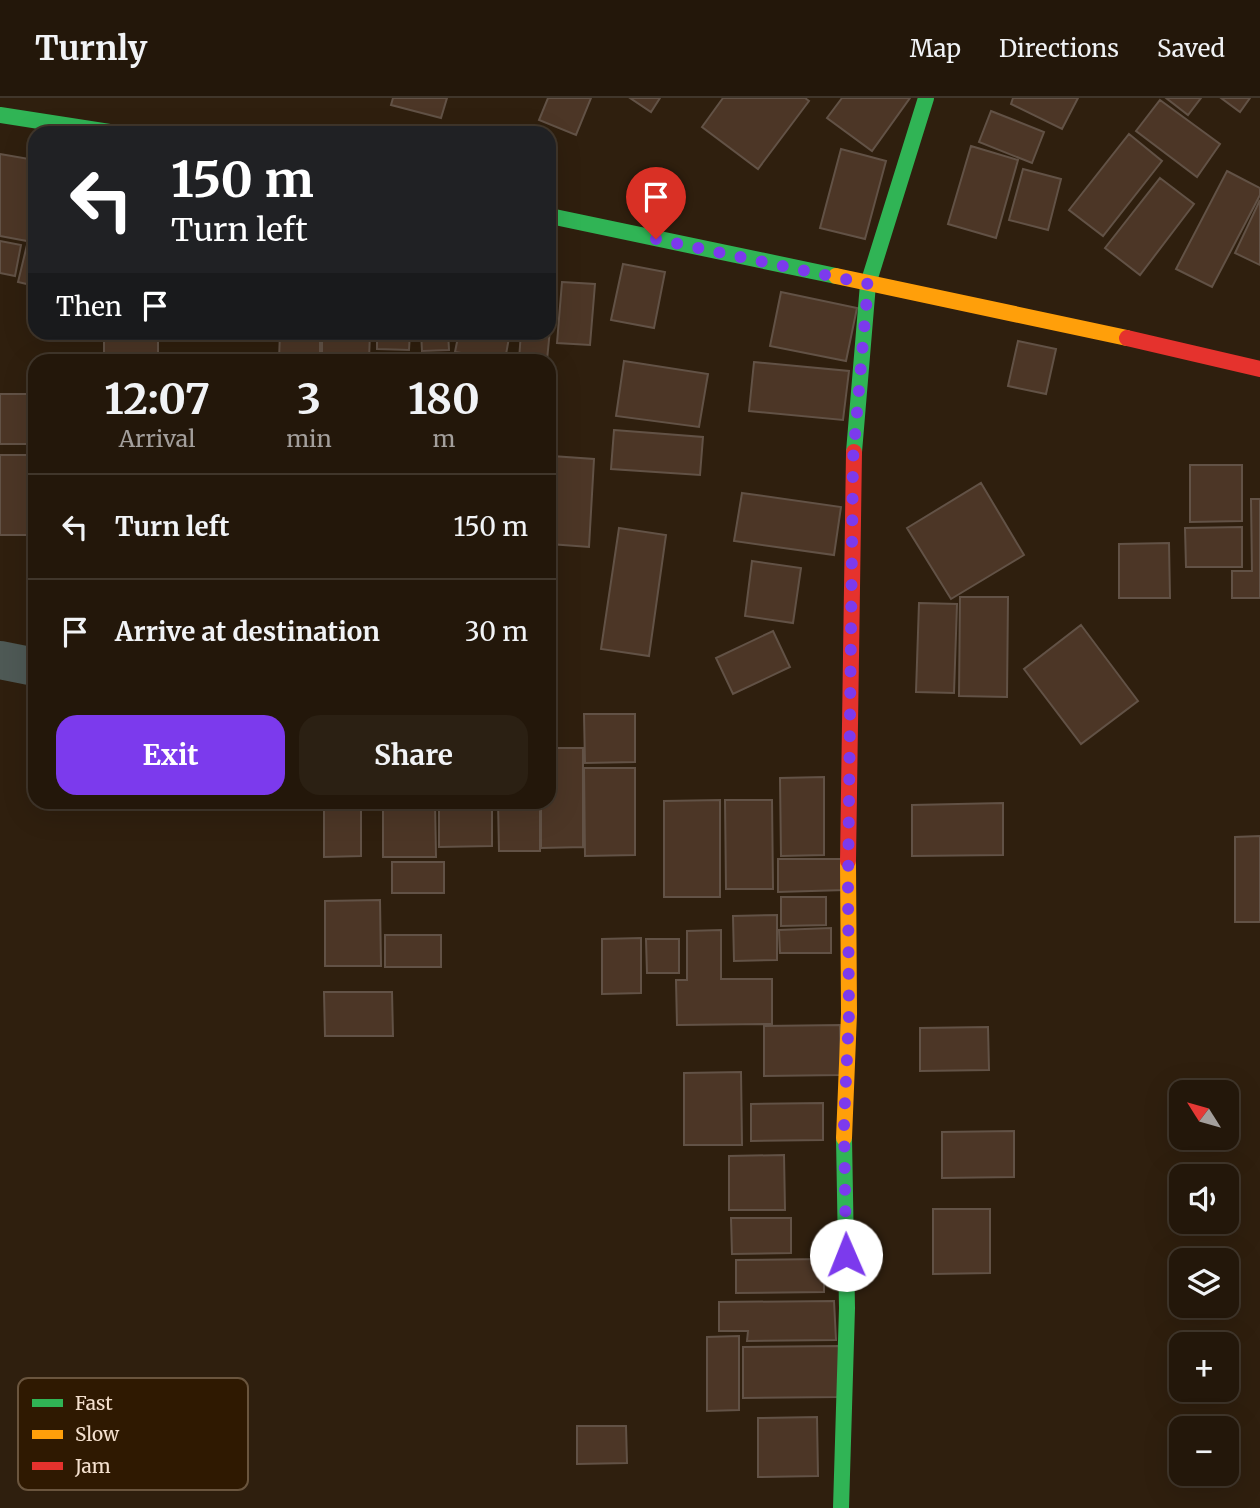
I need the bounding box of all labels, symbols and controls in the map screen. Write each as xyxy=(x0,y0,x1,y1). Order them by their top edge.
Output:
text: Turnly xyxy=(35,28,147,69)
text: Map xyxy=(910,33,961,64)
text: Directions xyxy=(999,33,1119,64)
text: Saved xyxy=(1157,33,1225,64)
text: 150 m xyxy=(171,149,314,210)
icon: left xyxy=(56,154,147,245)
pin xyxy=(626,167,686,239)
icon: arrive xyxy=(637,178,675,216)
text: Turn left xyxy=(171,210,308,250)
icon: arrive xyxy=(136,287,174,325)
text: Then xyxy=(56,290,122,323)
text: 12:07 xyxy=(104,373,210,425)
text: 3 xyxy=(297,373,321,425)
text: 180 xyxy=(408,373,480,425)
text: Arrival xyxy=(119,424,196,453)
text: min xyxy=(286,424,332,453)
text: m xyxy=(432,424,455,453)
icon: left xyxy=(56,508,94,546)
text: Turn left xyxy=(115,510,229,543)
text: 150 m xyxy=(454,510,528,543)
icon: arrive xyxy=(56,613,94,651)
text: Arrive at destination xyxy=(115,615,380,648)
text: 30 m xyxy=(465,615,528,648)
button: Exit xyxy=(56,715,285,795)
button: Share xyxy=(299,715,528,795)
north arrow xyxy=(1169,1080,1239,1150)
map controls xyxy=(1169,1080,1239,1486)
button: sound xyxy=(1169,1164,1239,1234)
position arrow xyxy=(809,1218,883,1292)
button: layers xyxy=(1169,1248,1239,1318)
button: + xyxy=(1169,1332,1239,1402)
legend xyxy=(18,1378,248,1490)
text: Fast xyxy=(75,1391,113,1415)
button: − xyxy=(1169,1416,1239,1486)
text: Slow xyxy=(75,1422,120,1446)
text: Jam xyxy=(74,1454,111,1478)

